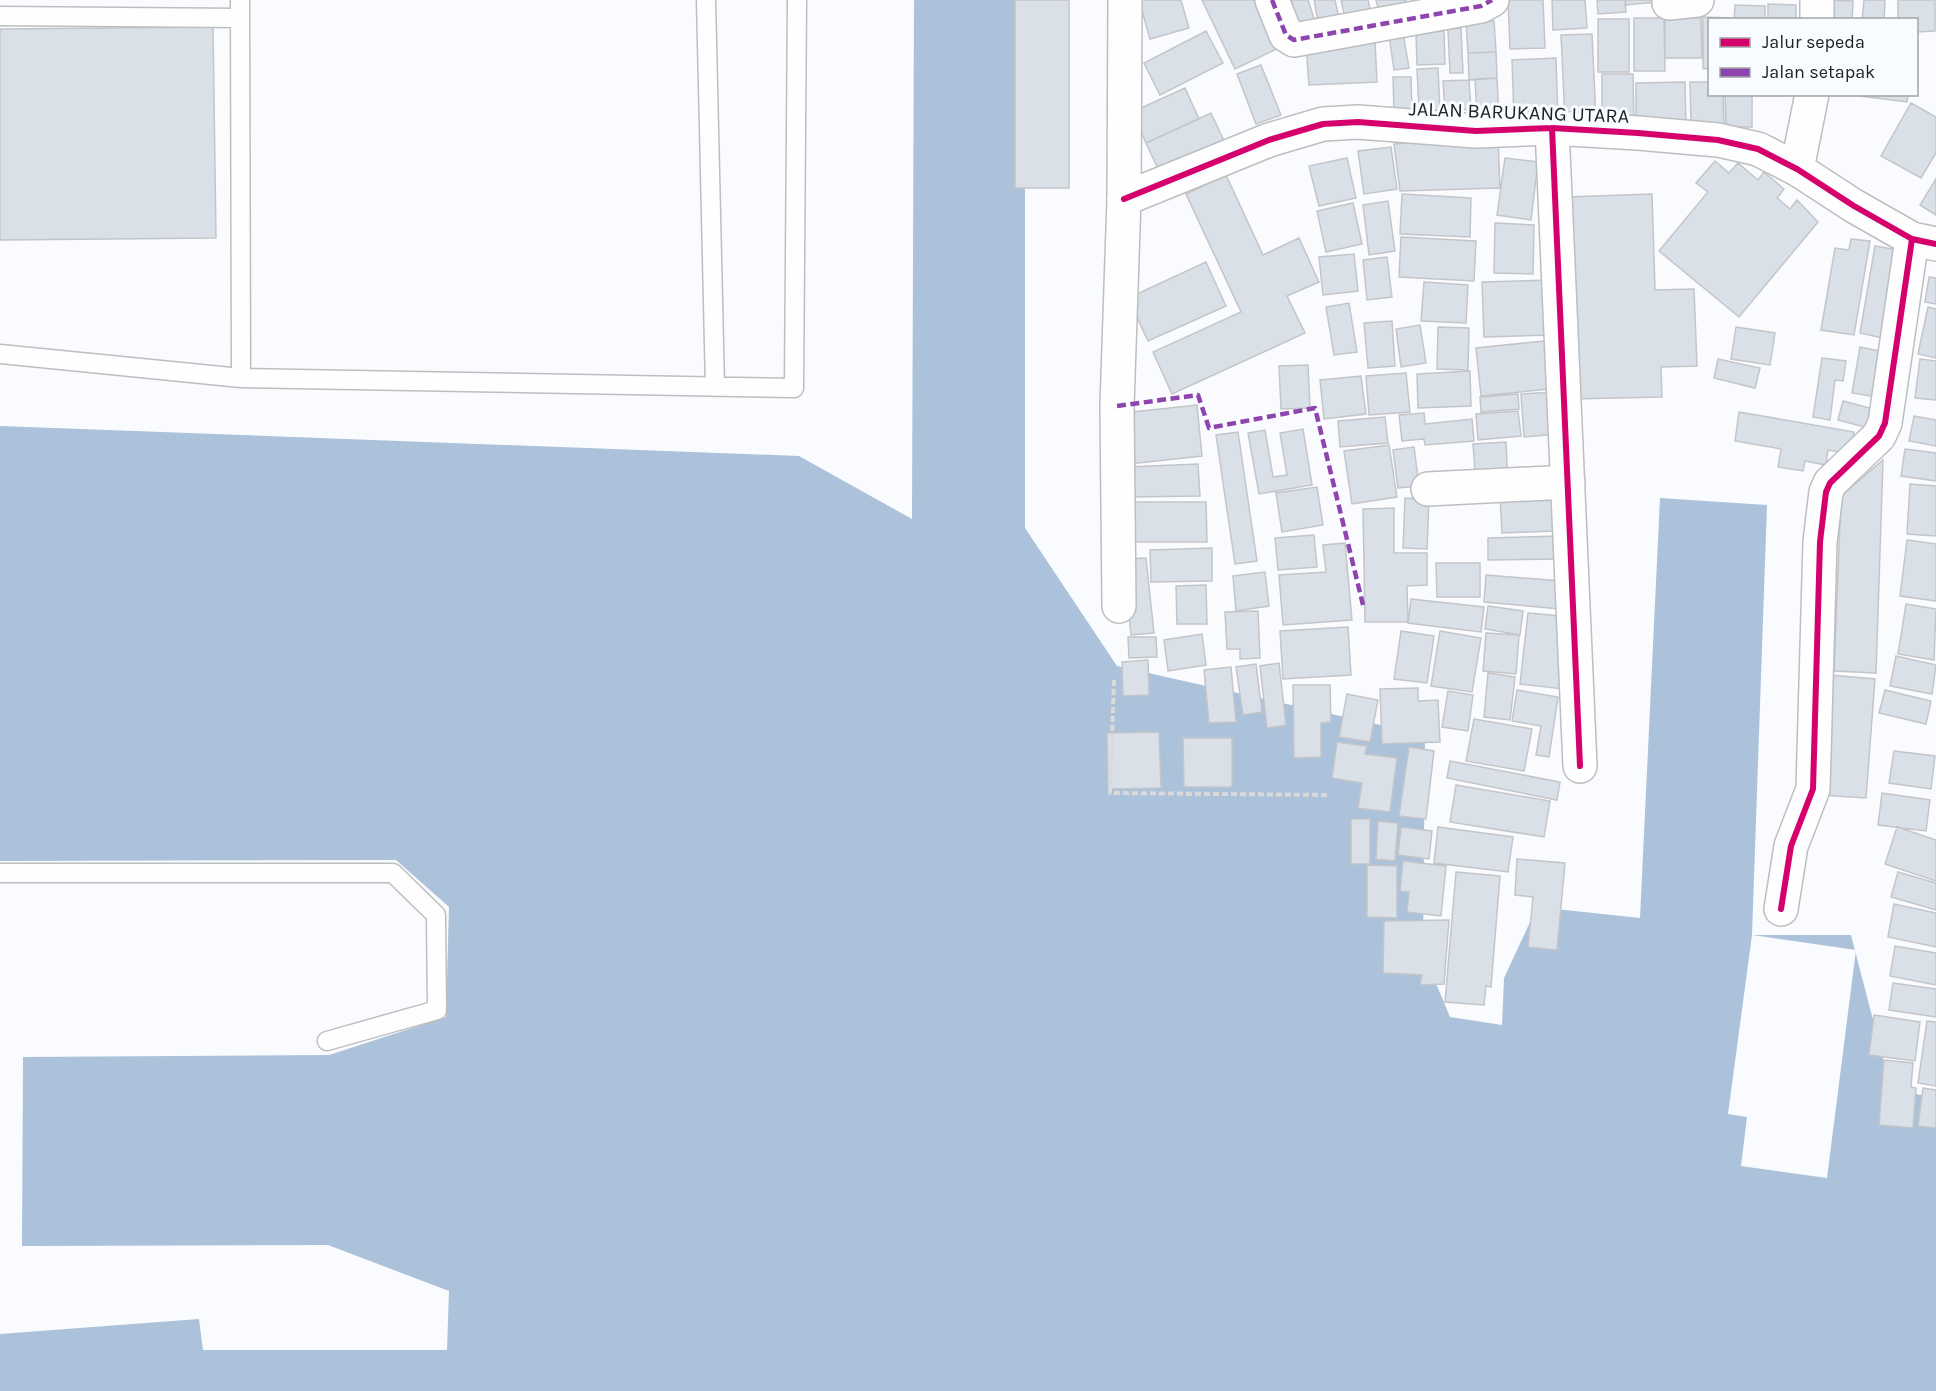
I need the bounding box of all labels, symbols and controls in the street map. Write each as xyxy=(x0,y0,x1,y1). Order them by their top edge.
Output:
legend xyxy=(1708,18,1918,96)
text: Jalur sepeda xyxy=(1762,31,1865,53)
text: Jalan setapak xyxy=(1762,61,1875,83)
street label: JALAN BARUKANG UTARA xyxy=(1408,97,1630,128)

